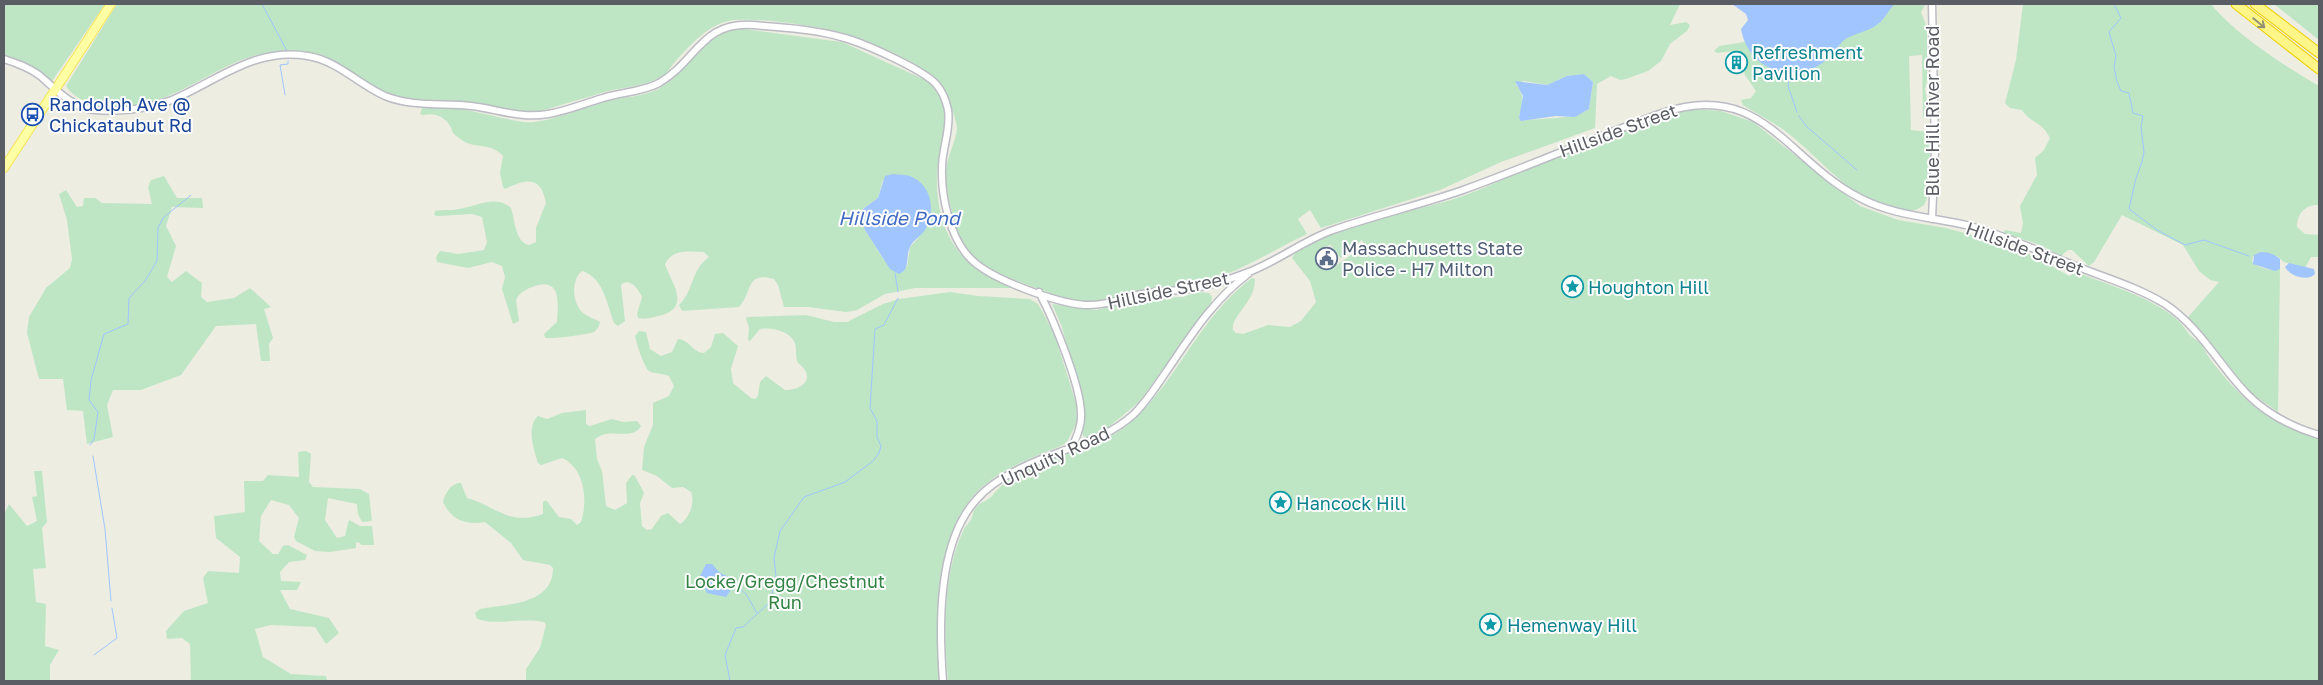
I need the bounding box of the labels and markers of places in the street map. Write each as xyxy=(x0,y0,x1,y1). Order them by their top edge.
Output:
place label: Refreshment Pavilion xyxy=(1752,41,1863,84)
building icon: Refreshment Pavilion xyxy=(1724,50,1748,74)
place label: Randolph Ave @ Chickataubut Rd xyxy=(49,93,192,136)
bus stop icon: Randolph Ave @ Chickataubut Rd xyxy=(21,102,45,126)
place label: Massachusetts State Police - H7 Milton xyxy=(1342,237,1523,280)
public building icon: Massachusetts State Police - H7 Milton xyxy=(1314,246,1338,270)
place icon: Houghton Hill xyxy=(1560,275,1584,299)
place label: Houghton Hill xyxy=(1588,276,1709,298)
place icon: Hancock Hill xyxy=(1268,491,1292,515)
place label: Hancock Hill xyxy=(1296,492,1406,514)
place icon: Hemenway Hill xyxy=(1479,613,1503,637)
place label: Hemenway Hill xyxy=(1507,614,1637,636)

